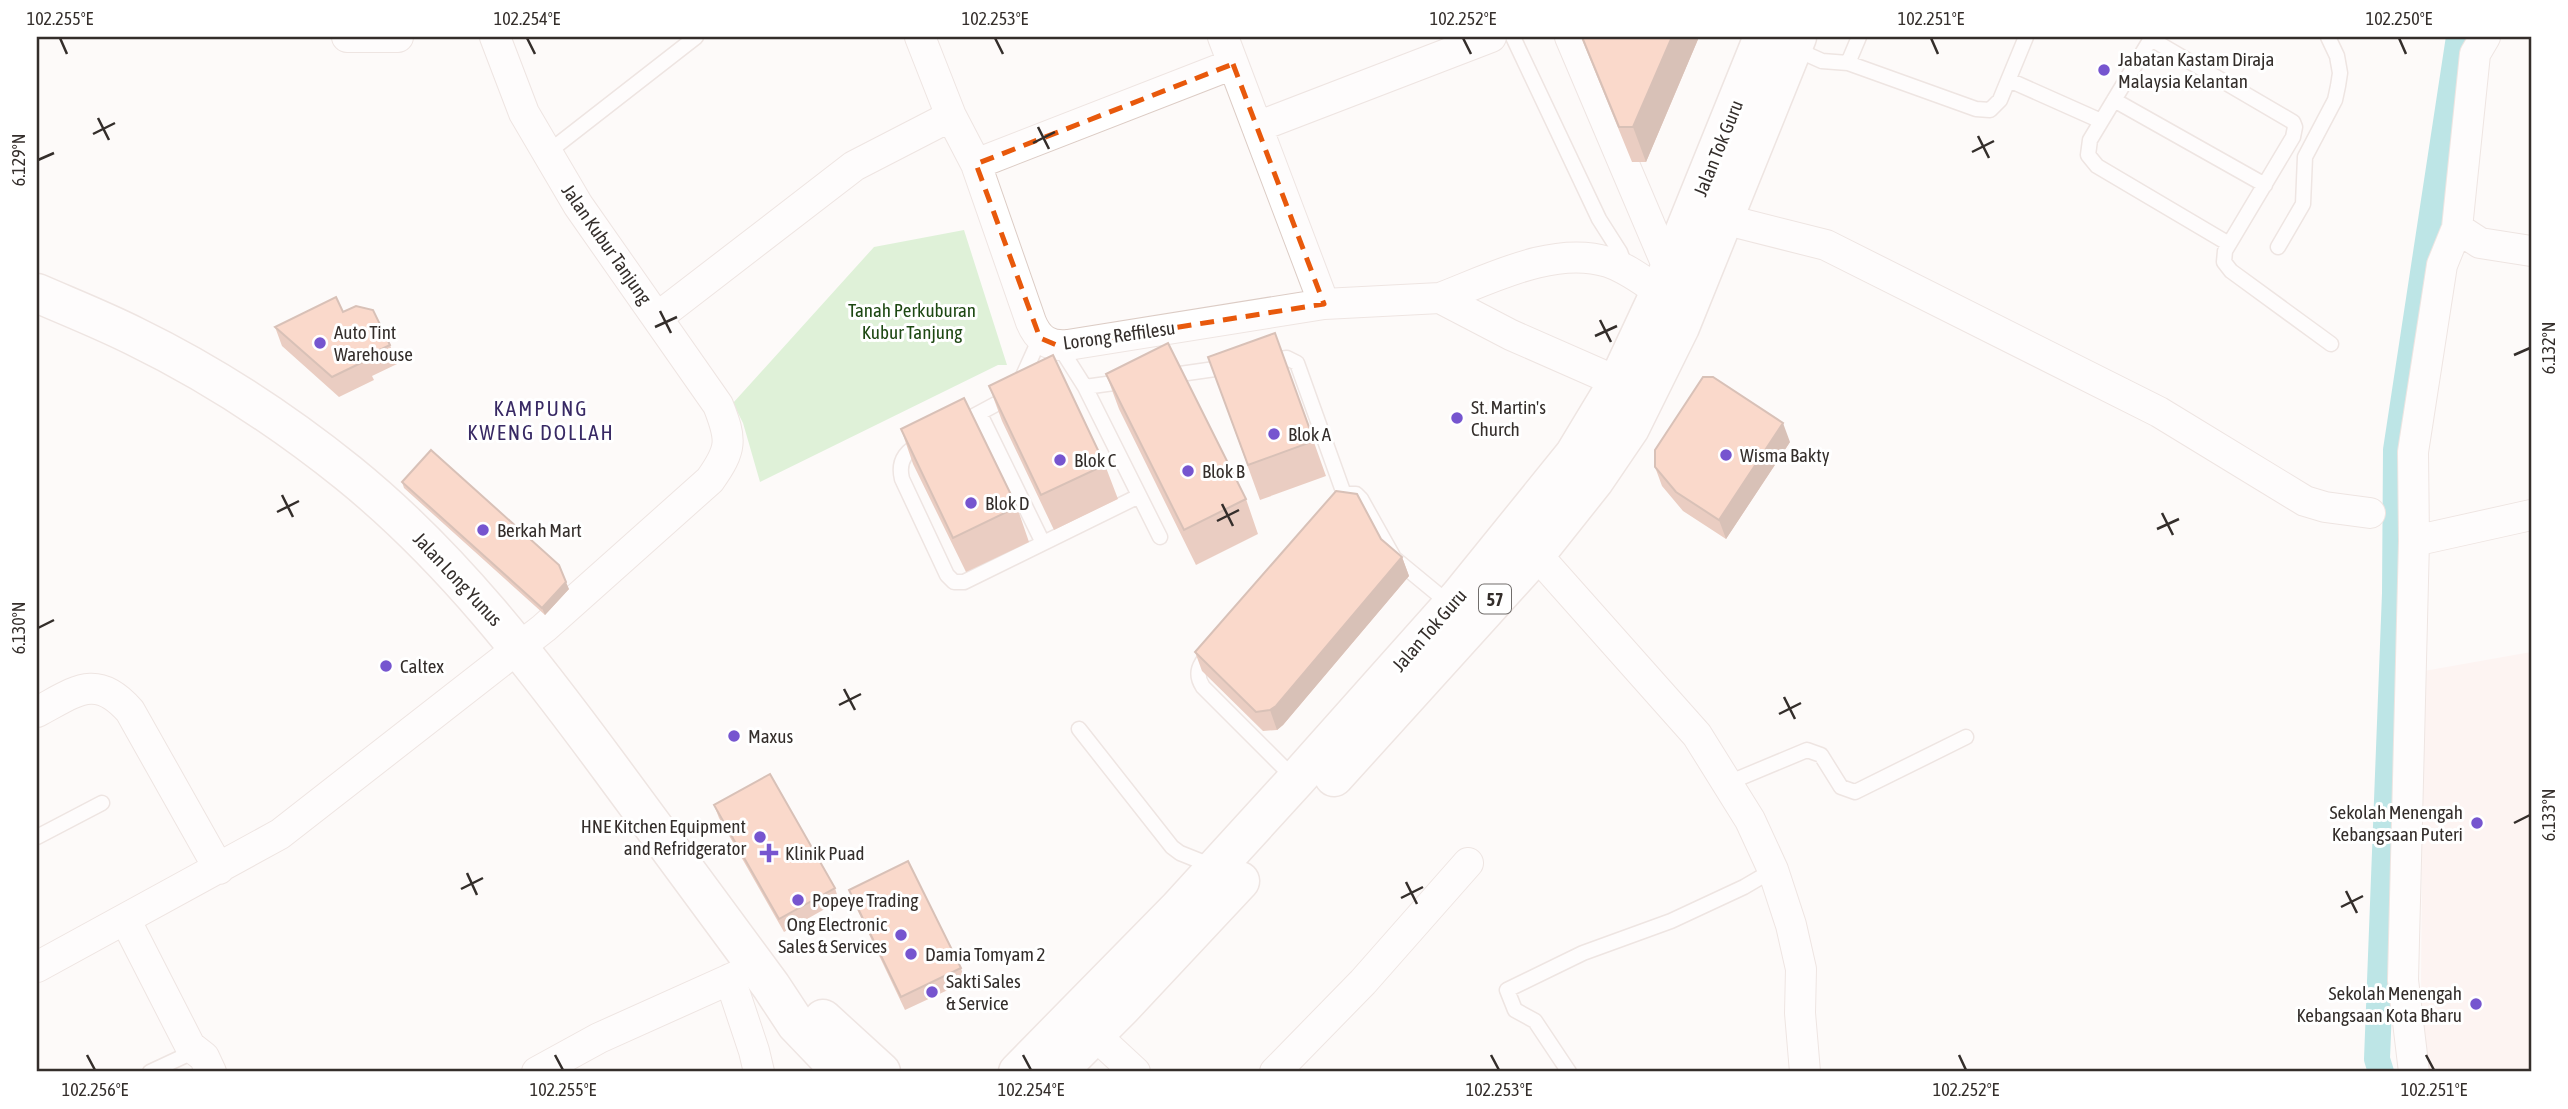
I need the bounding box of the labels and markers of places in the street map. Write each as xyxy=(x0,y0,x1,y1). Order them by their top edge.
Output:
place label: Jabatan Kastam Diraja Malaysia Kelantan xyxy=(2118,48,2274,92)
marker: Jabatan Kastam Diraja Malaysia Kelantan xyxy=(2096,62,2112,78)
place label: Auto Tint Warehouse xyxy=(334,321,413,365)
marker: Auto Tint Warehouse xyxy=(312,335,328,351)
place label: St. Martin's Church xyxy=(1471,396,1546,440)
marker: St. Martin's Church xyxy=(1449,410,1465,426)
place label: Blok A xyxy=(1288,423,1332,445)
marker: Blok A xyxy=(1266,426,1282,442)
place label: Wisma Bakty xyxy=(1740,444,1830,466)
marker: Wisma Bakty xyxy=(1718,447,1734,463)
place label: Blok C xyxy=(1074,449,1117,471)
marker: Blok C xyxy=(1052,452,1068,468)
place label: Blok B xyxy=(1202,460,1245,482)
marker: Blok B xyxy=(1180,463,1196,479)
place label: Blok D xyxy=(985,492,1029,514)
marker: Blok D xyxy=(963,495,979,511)
place label: Berkah Mart xyxy=(497,519,582,541)
marker: Berkah Mart xyxy=(475,522,491,538)
place label: Caltex xyxy=(400,655,444,677)
marker: Caltex xyxy=(378,658,394,674)
place label: Maxus xyxy=(748,725,793,747)
marker: Maxus xyxy=(726,728,742,744)
place label: Sekolah Menengah Kebangsaan Puteri xyxy=(2330,801,2463,845)
place label: HNE Kitchen Equipment and Refridgerator xyxy=(581,815,746,859)
marker: Sekolah Menengah Kebangsaan Puteri xyxy=(2469,815,2485,831)
marker: HNE Kitchen Equipment and Refridgerator xyxy=(752,829,768,845)
place label: Klinik Puad xyxy=(785,842,865,864)
marker: Klinik Puad xyxy=(759,843,779,863)
place label: Popeye Trading xyxy=(812,889,919,911)
marker: Popeye Trading xyxy=(790,892,806,908)
place label: Ong Electronic Sales & Services xyxy=(778,913,888,957)
marker: Ong Electronic Sales & Services xyxy=(893,927,909,943)
place label: Damia Tomyam 2 xyxy=(925,943,1045,965)
marker: Damia Tomyam 2 xyxy=(903,946,919,962)
place label: Sakti Sales & Service xyxy=(946,970,1021,1014)
place label: Sekolah Menengah Kebangsaan Kota Bharu xyxy=(2296,982,2462,1026)
marker: Sakti Sales & Service xyxy=(924,984,940,1000)
marker: Sekolah Menengah Kebangsaan Kota Bharu xyxy=(2468,996,2484,1012)

